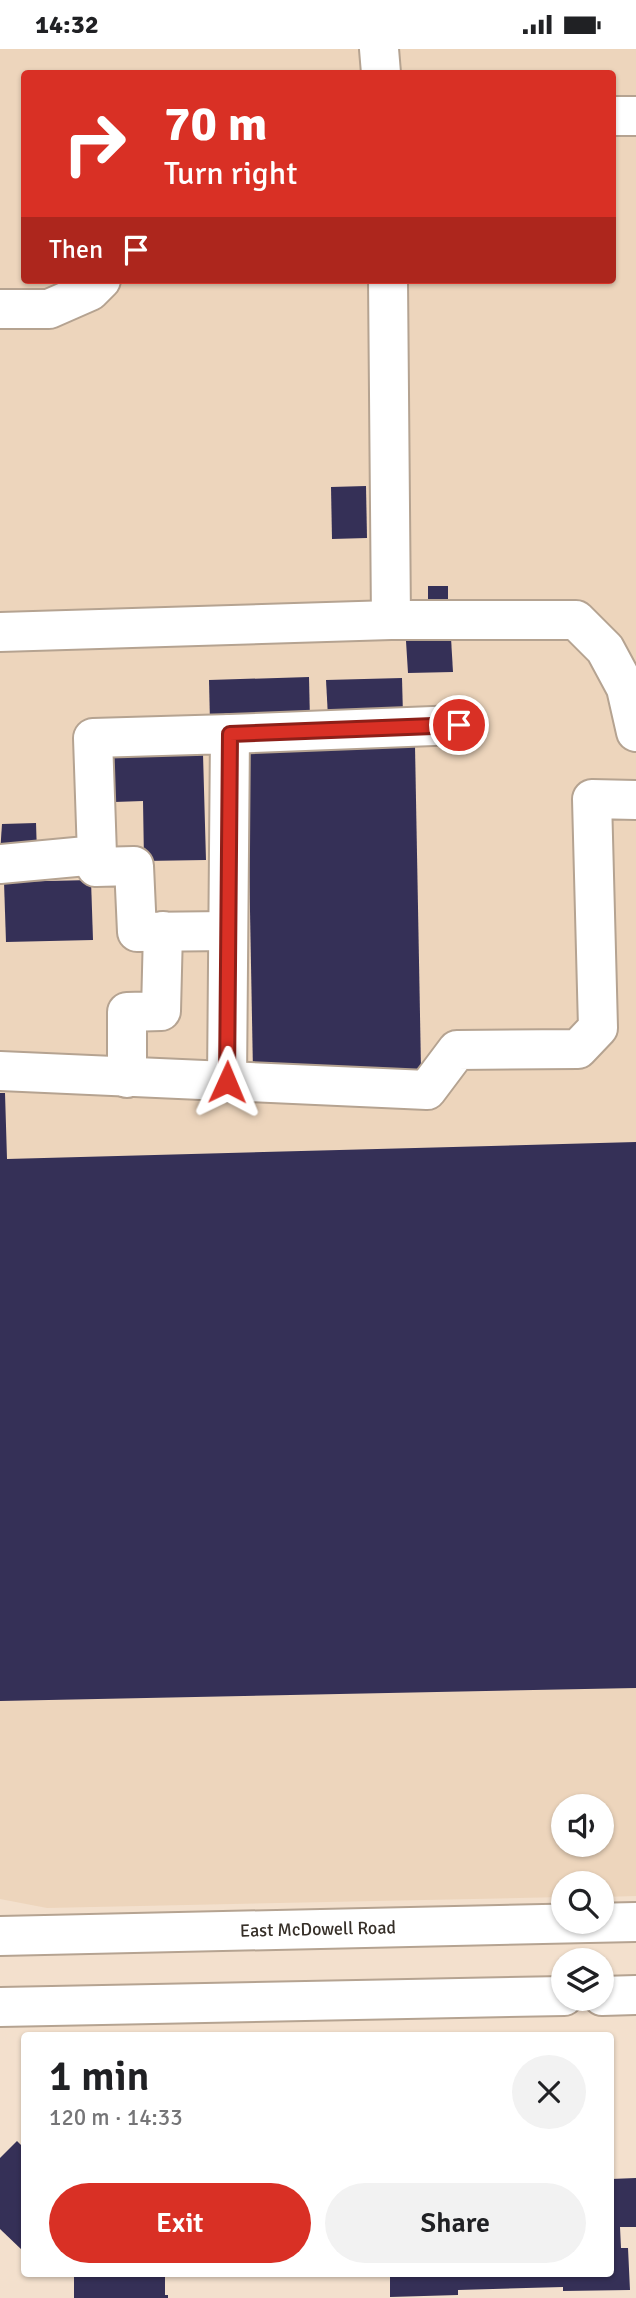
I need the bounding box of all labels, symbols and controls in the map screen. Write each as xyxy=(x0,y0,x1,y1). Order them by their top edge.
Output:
text: 14:32 xyxy=(35,9,99,41)
text: 70 m xyxy=(164,94,267,154)
icon: right xyxy=(49,98,140,189)
text: Turn right xyxy=(164,154,297,193)
icon: arrive xyxy=(117,231,155,269)
text: Then xyxy=(49,234,103,266)
pin xyxy=(429,695,489,755)
icon: arrive xyxy=(440,706,478,744)
position arrow xyxy=(190,1045,264,1119)
map controls xyxy=(551,1794,614,2011)
button: sound xyxy=(551,1794,614,1857)
button: search xyxy=(551,1871,614,1934)
street label: East McDowell Road xyxy=(240,1916,396,1942)
button: layers xyxy=(551,1948,614,2011)
text: 1 min xyxy=(49,2051,150,2102)
button: close xyxy=(512,2055,586,2129)
text: 120 m · 14:33 xyxy=(49,2103,183,2132)
button: Exit xyxy=(49,2183,311,2263)
button: Share xyxy=(325,2183,586,2263)

